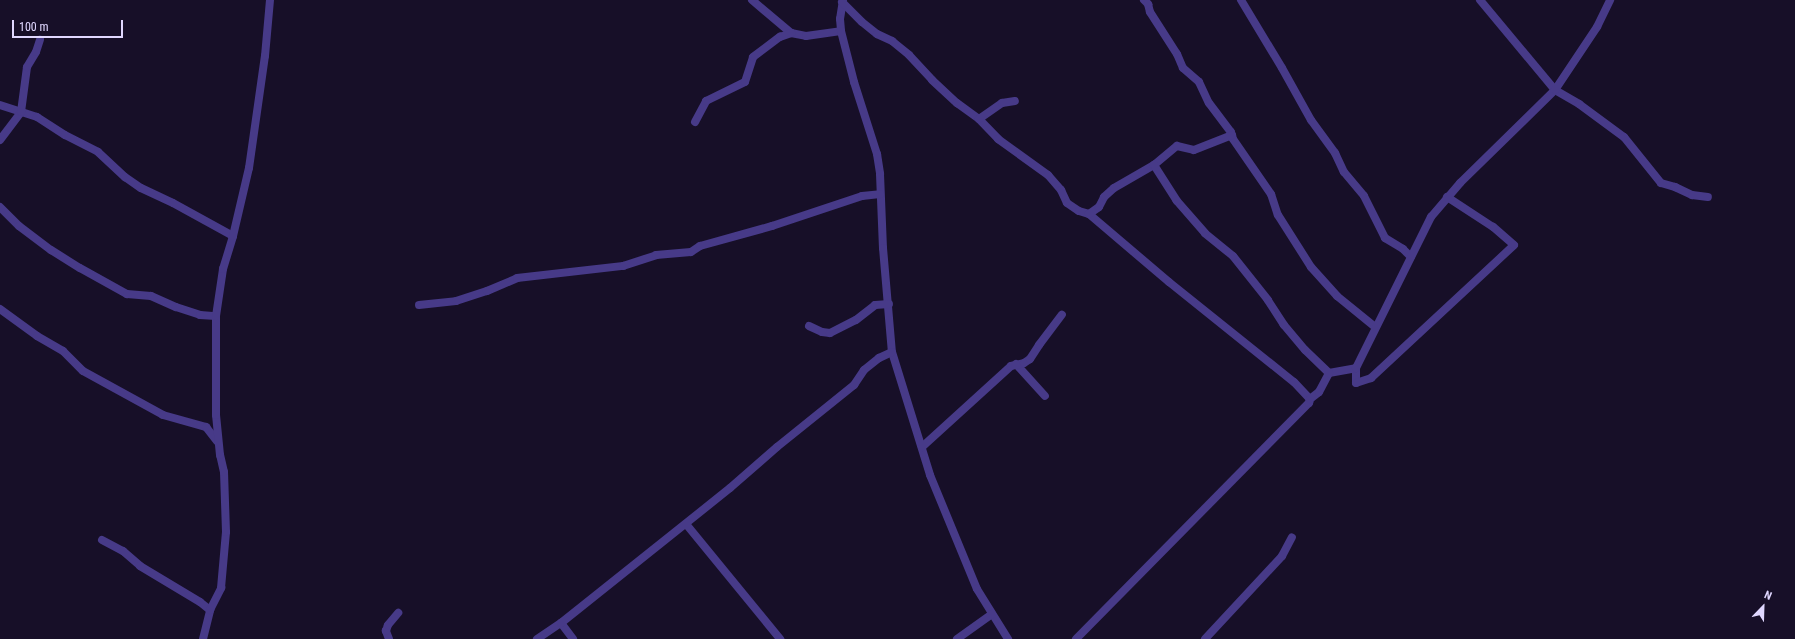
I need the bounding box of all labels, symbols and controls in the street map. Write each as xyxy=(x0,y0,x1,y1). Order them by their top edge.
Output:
scale bar xyxy=(14,12,125,38)
text: 100 m xyxy=(19,20,49,34)
north arrow xyxy=(1743,587,1783,627)
text: N xyxy=(1762,588,1774,603)

